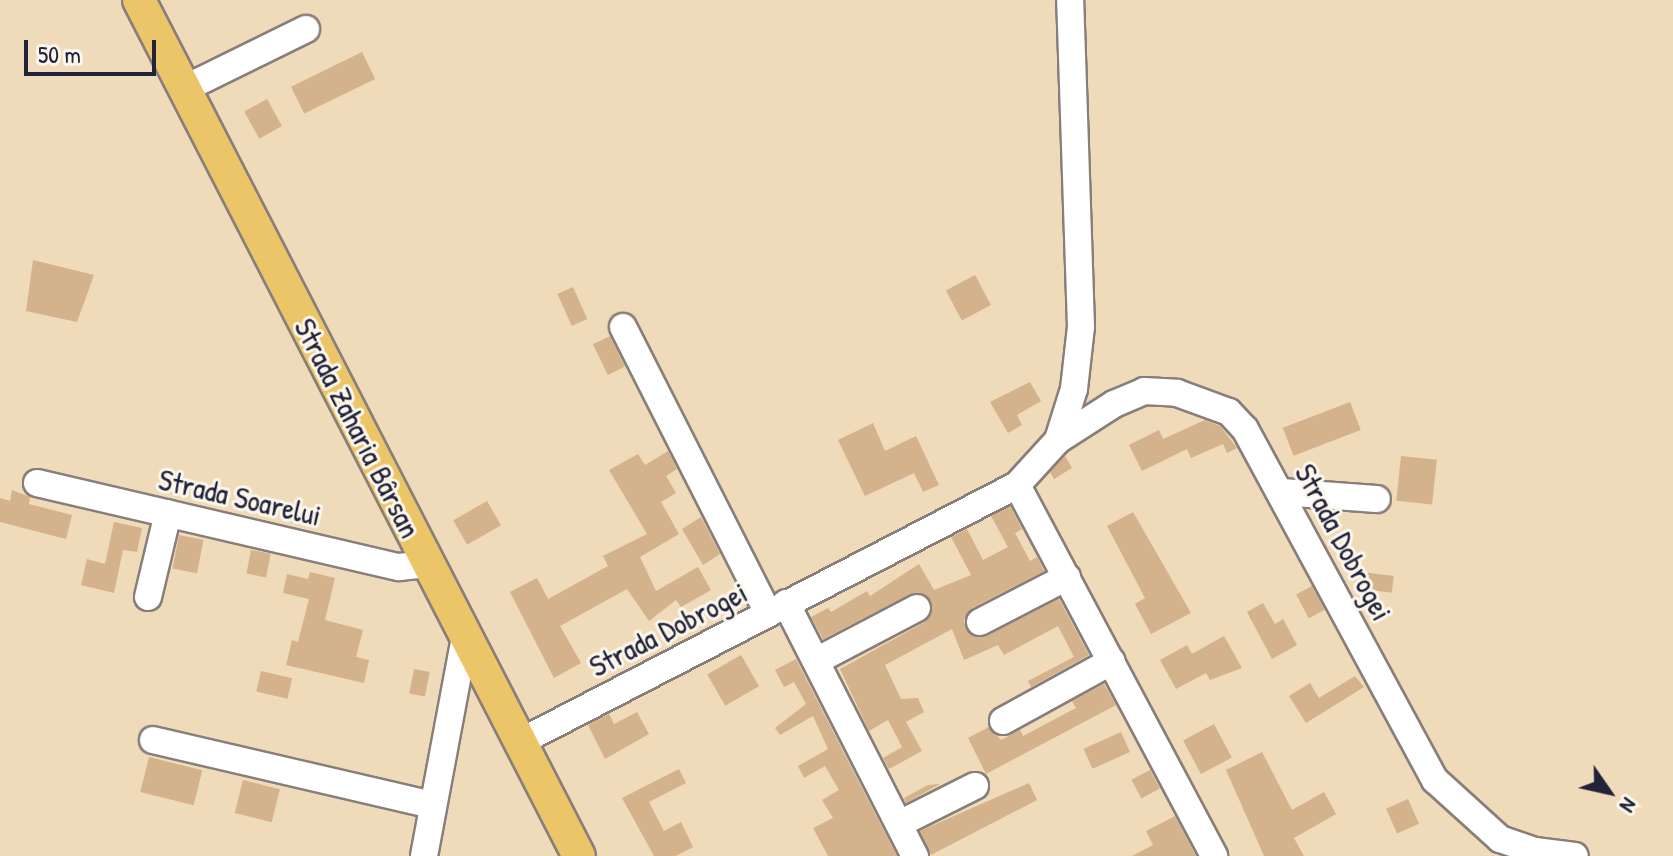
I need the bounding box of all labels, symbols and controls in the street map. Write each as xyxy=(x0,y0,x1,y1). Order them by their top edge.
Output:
scale bar xyxy=(28,24,160,74)
text: 50 m xyxy=(38,38,81,70)
street label: Strada Zaharia Bârsan xyxy=(287,312,429,544)
street label: Strada Dobrogei xyxy=(1288,458,1400,626)
street label: Strada Soarelui xyxy=(155,461,325,533)
street label: Strada Dobrogei xyxy=(583,574,753,684)
north arrow xyxy=(1569,752,1649,832)
text: N xyxy=(1613,792,1645,819)

